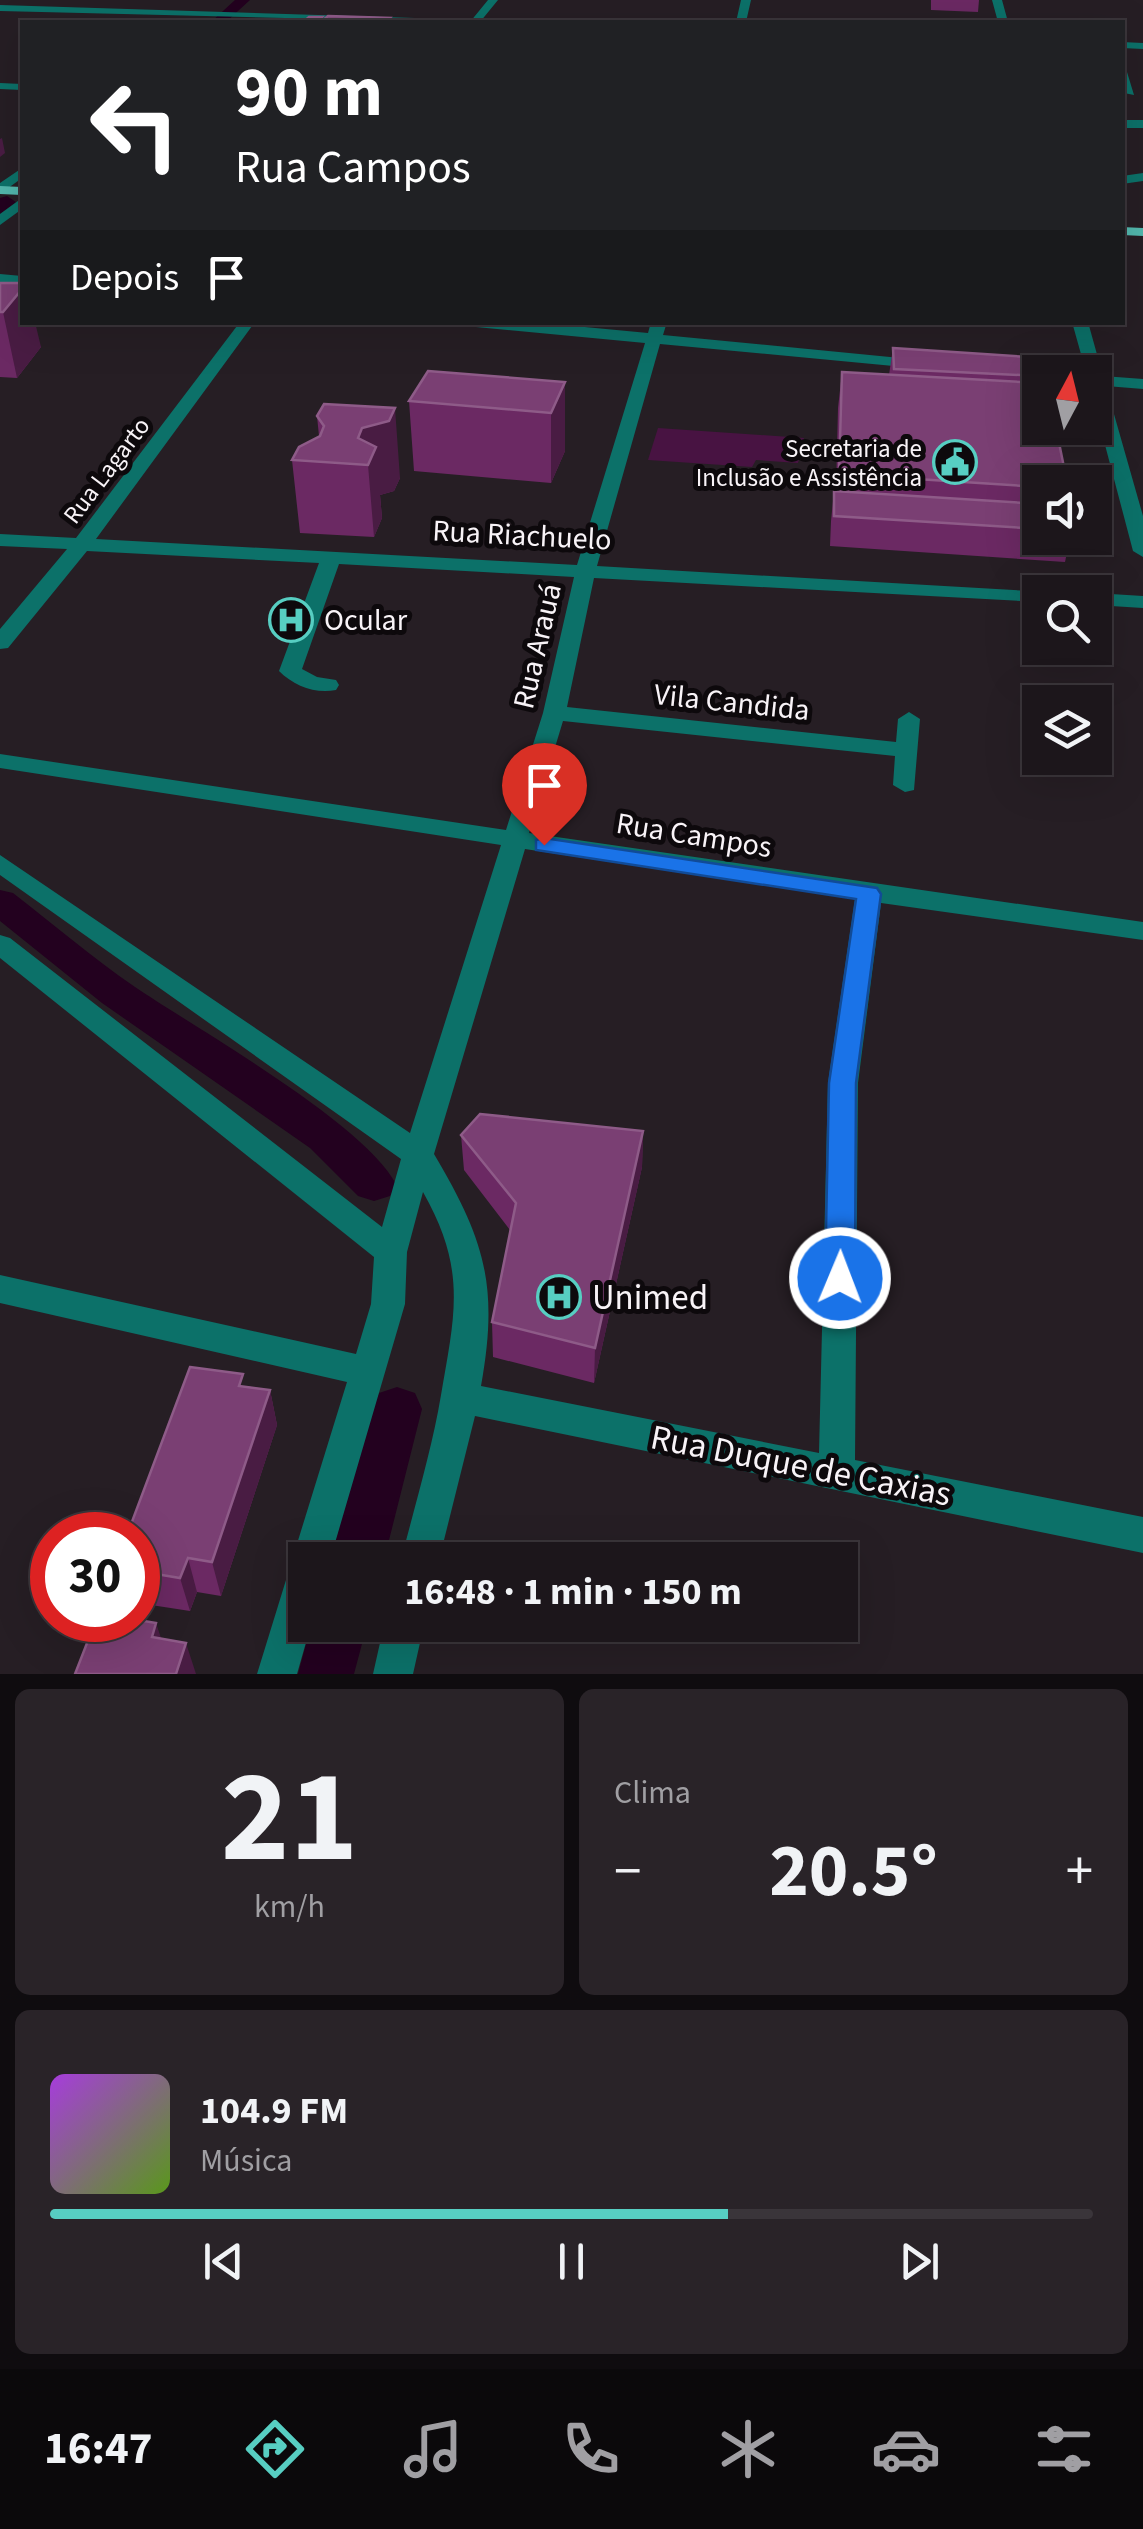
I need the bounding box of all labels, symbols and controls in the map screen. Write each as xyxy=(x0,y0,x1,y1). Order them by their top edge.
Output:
text: 90 m xyxy=(235,43,383,143)
icon: left xyxy=(70,60,200,190)
text: Rua Campos xyxy=(235,136,471,200)
icon: arrive xyxy=(199,250,254,305)
text: Depois xyxy=(70,251,179,305)
north arrow xyxy=(1022,355,1112,445)
map controls xyxy=(1022,355,1112,775)
street label: Rua Lagarto xyxy=(55,410,159,531)
place label: Secretaria de Inclusão e Assistência xyxy=(696,431,922,496)
public building icon: Secretaria de Inclusão e Assistência xyxy=(932,439,978,485)
button: sound xyxy=(1022,465,1112,555)
street label: Rua Riachuelo xyxy=(431,509,613,562)
button: search xyxy=(1022,575,1112,665)
street label: Rua Arauá xyxy=(502,579,573,713)
hospital icon: Ocular xyxy=(268,597,314,643)
place label: Ocular xyxy=(324,599,408,642)
street label: Vila Candida xyxy=(652,673,812,732)
button: layers xyxy=(1022,685,1112,775)
pin xyxy=(502,743,587,846)
icon: arrive xyxy=(517,758,572,813)
street label: Rua Campos xyxy=(613,802,775,869)
position arrow xyxy=(788,1226,892,1330)
place label: Unimed xyxy=(592,1273,708,1323)
hospital icon: Unimed xyxy=(536,1274,582,1320)
street label: Rua Duque de Caxias xyxy=(646,1412,955,1520)
speed limit sign: 30 xyxy=(30,1512,160,1642)
text: 16:48 · 1 min · 150 m xyxy=(404,1565,742,1619)
text: 21 xyxy=(221,1726,358,1911)
text: Clima xyxy=(614,1770,691,1816)
text: 20.5° xyxy=(769,1818,938,1925)
text: − xyxy=(614,1833,641,1911)
text: + xyxy=(1066,1833,1093,1911)
text: km/h xyxy=(254,1884,325,1930)
text: 104.9 FM xyxy=(200,2084,348,2138)
text: Música xyxy=(200,2138,292,2184)
icon: previous xyxy=(196,2234,251,2289)
icon: pause xyxy=(544,2234,599,2289)
icon: next xyxy=(892,2234,947,2289)
icon: directions xyxy=(240,2414,310,2484)
icon: music xyxy=(398,2414,468,2484)
icon: phone xyxy=(556,2414,626,2484)
icon: climate xyxy=(713,2414,783,2484)
icon: car xyxy=(871,2414,941,2484)
icon: filters xyxy=(1029,2414,1099,2484)
text: 16:47 xyxy=(44,2417,152,2481)

